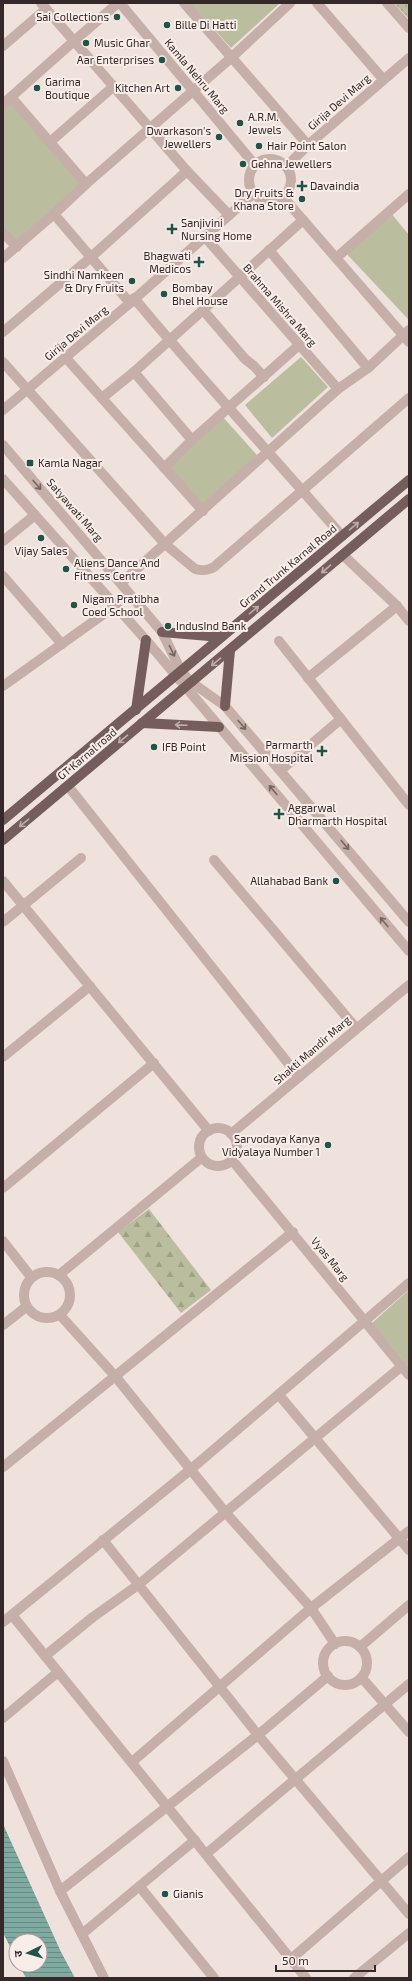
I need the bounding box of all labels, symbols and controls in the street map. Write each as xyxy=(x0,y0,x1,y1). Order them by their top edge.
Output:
place label: Sai Collections xyxy=(36,10,109,23)
marker: Sai Collections xyxy=(112,12,122,22)
place label: Bille Di Hatti xyxy=(175,18,236,31)
marker: Bille Di Hatti xyxy=(162,20,172,30)
place label: Music Ghar xyxy=(94,36,150,49)
street label: Kamla Nehru Marg xyxy=(162,36,232,116)
marker: Music Ghar xyxy=(81,38,91,48)
place label: Aar Enterprises xyxy=(77,53,154,66)
marker: Aar Enterprises xyxy=(157,55,167,65)
street label: Girija Devi Marg xyxy=(305,71,373,133)
place label: Garima Boutique xyxy=(45,75,90,101)
place label: Kitchen Art xyxy=(115,81,170,94)
marker: Garima Boutique xyxy=(32,83,42,93)
marker: Kitchen Art xyxy=(173,83,183,93)
place label: A.R.M. Jewels xyxy=(248,110,282,136)
marker: A.R.M. Jewels xyxy=(235,118,245,128)
place label: Dwarkason's Jewellers xyxy=(147,124,211,150)
marker: Dwarkason's Jewellers xyxy=(214,132,224,142)
place label: Hair Point Salon xyxy=(267,139,346,152)
marker: Hair Point Salon xyxy=(254,141,264,151)
place label: Gehna Jewellers xyxy=(251,157,332,170)
marker: Gehna Jewellers xyxy=(238,159,248,169)
place label: Davaindia xyxy=(310,179,359,192)
marker: Davaindia xyxy=(297,181,307,191)
place label: Dry Fruits & Khana Store xyxy=(233,186,294,212)
marker: Dry Fruits & Khana Store xyxy=(297,194,307,204)
place label: Sanjivini Nursing Home xyxy=(181,216,252,242)
marker: Sanjivini Nursing Home xyxy=(166,223,178,235)
place label: Bhagwati Medicos xyxy=(144,249,191,275)
marker: Bhagwati Medicos xyxy=(194,257,204,267)
street label: Brahma Mishra Marg xyxy=(241,261,320,349)
place label: Sindhi Namkeen & Dry Fruits xyxy=(44,268,124,294)
marker: Sindhi Namkeen & Dry Fruits xyxy=(127,276,137,286)
place label: Bombay Bhel House xyxy=(172,281,228,307)
marker: Bombay Bhel House xyxy=(159,289,169,299)
street label: Girija Devi Marg xyxy=(41,302,111,364)
place label: Kamla Nagar xyxy=(38,456,103,469)
marker: Kamla Nagar xyxy=(25,458,35,468)
street label: Satyawati Marg xyxy=(45,476,106,544)
one-way arrow xyxy=(33,480,42,490)
street label: Grand Trunk Karnal Road xyxy=(236,521,339,610)
one-way arrow xyxy=(348,522,359,531)
marker: Vijay Sales xyxy=(36,533,46,543)
place label: Vijay Sales xyxy=(14,544,68,558)
place label: Aliens Dance And Fitness Centre xyxy=(74,556,160,582)
marker: Aliens Dance And Fitness Centre xyxy=(61,564,71,574)
one-way arrow xyxy=(321,565,331,574)
place label: Nigam Pratibha Coed School xyxy=(82,592,159,618)
marker: Nigam Pratibha Coed School xyxy=(69,600,79,610)
one-way arrow xyxy=(249,605,259,614)
place label: IndusInd Bank xyxy=(176,619,247,632)
marker: IndusInd Bank xyxy=(163,621,173,631)
one-way arrow xyxy=(168,645,176,657)
one-way arrow xyxy=(210,657,221,666)
one-way arrow xyxy=(238,720,247,730)
one-way arrow xyxy=(175,721,188,729)
street label: GT Karnal road xyxy=(54,725,119,782)
one-way arrow xyxy=(118,735,129,744)
place label: Parmarth Mission Hospital xyxy=(230,738,314,764)
place label: IFB Point xyxy=(162,740,206,753)
marker: IFB Point xyxy=(149,742,159,752)
marker: Parmarth Mission Hospital xyxy=(316,745,328,757)
one-way arrow xyxy=(268,785,278,795)
place label: Aggarwal Dharmarth Hospital xyxy=(288,801,388,827)
marker: Aggarwal Dharmarth Hospital xyxy=(273,808,285,820)
one-way arrow xyxy=(18,818,29,827)
one-way arrow xyxy=(340,840,349,851)
place label: Allahabad Bank xyxy=(250,874,328,887)
marker: Allahabad Bank xyxy=(331,876,341,886)
one-way arrow xyxy=(379,916,388,927)
street label: Shakti Mandir Marg xyxy=(271,1013,353,1087)
place label: Sarvodaya Kanya Vidyalaya Number 1 xyxy=(222,1132,320,1158)
marker: Sarvodaya Kanya Vidyalaya Number 1 xyxy=(323,1140,333,1150)
street label: Vyas Marg xyxy=(309,1234,352,1283)
place label: Gianis xyxy=(173,1887,204,1900)
marker: Gianis xyxy=(160,1889,170,1899)
north arrow xyxy=(8,1933,48,1973)
scale bar xyxy=(276,1947,375,1973)
text: उ xyxy=(11,1950,24,1958)
text: 50 m xyxy=(282,1953,309,1967)

